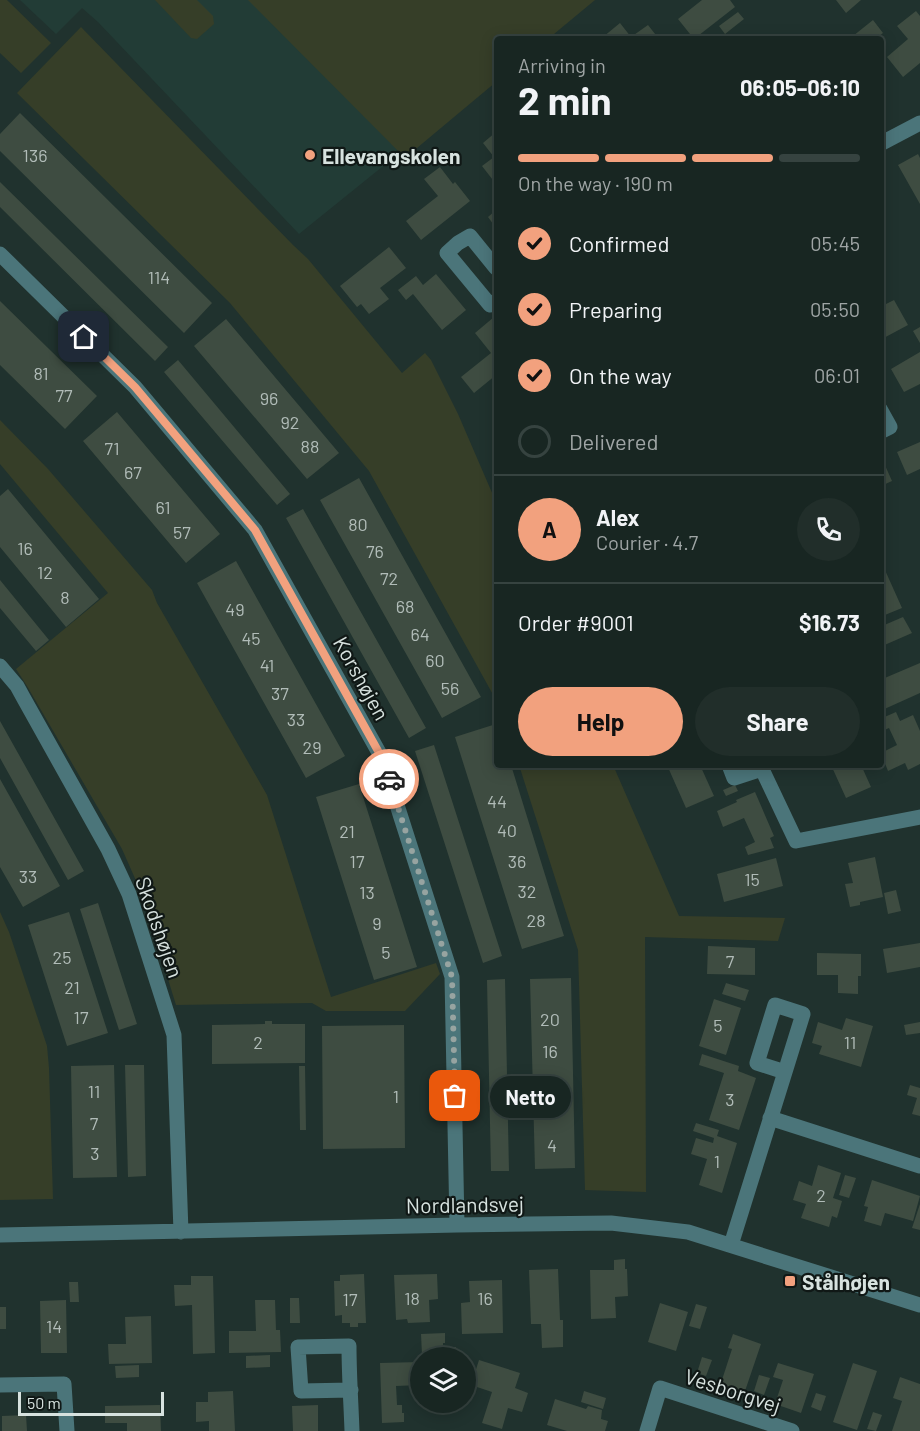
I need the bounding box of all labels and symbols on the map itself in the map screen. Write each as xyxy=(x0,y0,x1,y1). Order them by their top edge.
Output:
place label: Ellevangskolen xyxy=(322,143,460,168)
house number: 136 xyxy=(23,144,47,166)
marker: Ellevangskolen xyxy=(303,148,317,162)
house number: 114 xyxy=(148,266,170,288)
pin xyxy=(58,311,109,362)
house number: 81 xyxy=(33,362,49,384)
house number: 77 xyxy=(55,384,73,406)
house number: 96 xyxy=(260,387,278,409)
house number: 92 xyxy=(280,411,300,433)
house number: 88 xyxy=(301,435,319,457)
house number: 71 xyxy=(105,437,119,459)
house number: 67 xyxy=(124,461,142,483)
house number: 61 xyxy=(155,496,171,518)
house number: 80 xyxy=(348,513,368,535)
house number: 57 xyxy=(173,521,191,543)
house number: 16 xyxy=(17,537,33,559)
house number: 76 xyxy=(366,540,384,562)
house number: 12 xyxy=(37,561,53,583)
house number: 72 xyxy=(380,567,398,589)
house number: 8 xyxy=(60,586,70,608)
house number: 68 xyxy=(396,595,414,617)
house number: 49 xyxy=(225,598,245,620)
house number: 64 xyxy=(410,623,430,645)
house number: 45 xyxy=(241,627,261,649)
street label: Korshøjen xyxy=(329,632,395,724)
house number: 60 xyxy=(425,649,445,671)
house number: 41 xyxy=(260,654,274,676)
house number: 56 xyxy=(441,677,459,699)
house number: 37 xyxy=(271,682,289,704)
house number: 33 xyxy=(287,708,305,730)
house number: 29 xyxy=(302,736,322,758)
courier xyxy=(359,749,419,809)
house number: 44 xyxy=(487,790,507,812)
house number: 40 xyxy=(497,819,517,841)
house number: 21 xyxy=(339,820,355,842)
house number: 17 xyxy=(350,850,365,872)
house number: 36 xyxy=(508,850,526,872)
house number: 33 xyxy=(19,865,37,887)
house number: 15 xyxy=(744,868,760,890)
street label: Skodshøjen xyxy=(131,873,189,981)
house number: 32 xyxy=(518,880,536,902)
house number: 13 xyxy=(359,881,375,903)
house number: 28 xyxy=(526,909,546,931)
house number: 9 xyxy=(372,912,382,934)
house number: 5 xyxy=(381,941,391,963)
house number: 25 xyxy=(53,946,71,968)
house number: 7 xyxy=(726,950,735,972)
house number: 21 xyxy=(64,976,80,998)
house number: 17 xyxy=(74,1006,89,1028)
house number: 20 xyxy=(540,1008,560,1030)
house number: 5 xyxy=(713,1014,723,1036)
house number: 2 xyxy=(253,1031,263,1053)
house number: 11 xyxy=(844,1031,856,1053)
house number: 16 xyxy=(542,1040,558,1062)
pin xyxy=(429,1070,480,1121)
callout: Netto xyxy=(491,1075,572,1117)
house number: 11 xyxy=(88,1080,100,1102)
house number: 1 xyxy=(393,1085,399,1107)
house number: 3 xyxy=(725,1088,735,1110)
house number: 7 xyxy=(90,1112,99,1134)
house number: 4 xyxy=(547,1134,557,1156)
house number: 3 xyxy=(90,1142,100,1164)
house number: 1 xyxy=(714,1150,720,1172)
house number: 2 xyxy=(816,1184,826,1206)
street label: Nordlandsvej xyxy=(406,1190,524,1218)
place label: Stålhøjen xyxy=(802,1269,890,1294)
marker: Stålhøjen xyxy=(783,1274,797,1288)
house number: 18 xyxy=(404,1287,420,1309)
house number: 16 xyxy=(477,1287,493,1309)
house number: 17 xyxy=(343,1288,358,1310)
house number: 14 xyxy=(46,1315,62,1337)
street label: Vesborgvej xyxy=(682,1363,784,1417)
scale bar xyxy=(18,1389,164,1416)

